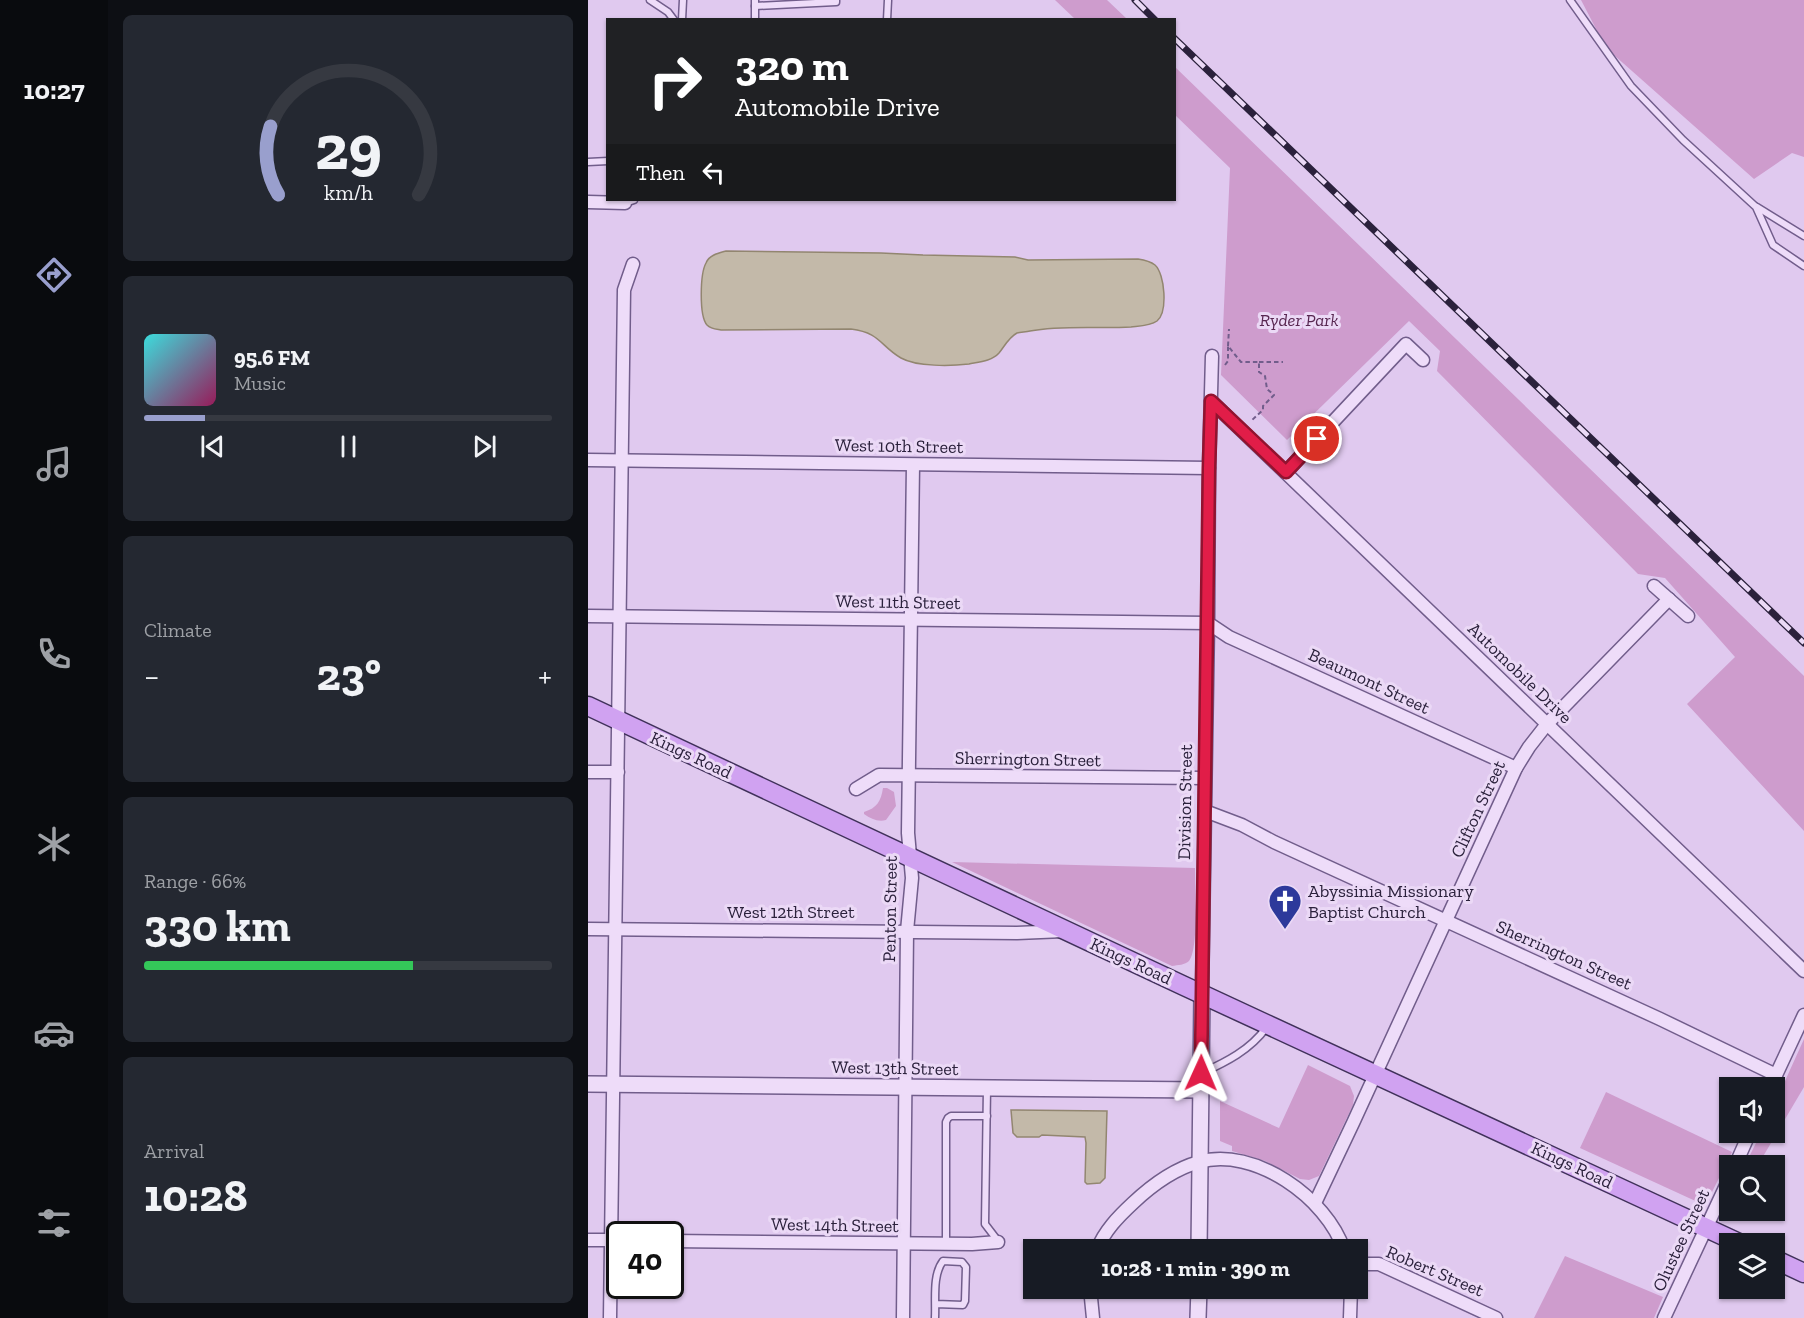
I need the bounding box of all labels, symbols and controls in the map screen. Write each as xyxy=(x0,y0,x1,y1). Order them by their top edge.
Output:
text: 320 m xyxy=(735,40,849,91)
icon: right xyxy=(636,42,714,120)
text: 10:27 xyxy=(23,74,85,106)
text: Automobile Drive xyxy=(735,91,940,123)
text: 29 xyxy=(315,110,381,185)
icon: left xyxy=(697,156,730,189)
text: Then xyxy=(636,159,685,186)
text: km/h xyxy=(324,180,372,205)
icon: directions xyxy=(33,254,75,296)
park label: Ryder Park xyxy=(1259,309,1339,331)
text: 95.6 FM xyxy=(234,344,310,371)
text: Music xyxy=(234,371,286,395)
pin xyxy=(1291,413,1342,464)
icon: arrive xyxy=(1300,422,1333,455)
icon: previous xyxy=(196,430,229,463)
icon: pause xyxy=(332,430,365,463)
icon: next xyxy=(468,430,501,463)
street label: West 10th Street xyxy=(835,434,964,458)
icon: music xyxy=(33,443,75,485)
street label: West 11th Street xyxy=(835,590,961,614)
text: Climate xyxy=(144,618,212,642)
street label: Automobile Drive xyxy=(1463,618,1577,728)
icon: phone xyxy=(33,633,75,675)
street label: Beaumont Street xyxy=(1305,643,1433,719)
text: 23° xyxy=(317,648,381,702)
text: − xyxy=(144,656,159,695)
text: + xyxy=(538,656,552,695)
street label: Kings Road xyxy=(647,727,735,783)
street label: Division Street xyxy=(1173,744,1197,860)
street label: Sherrington Street xyxy=(955,747,1102,771)
street label: Clifton Street xyxy=(1446,757,1510,861)
icon: climate xyxy=(33,823,75,865)
street label: Penton Street xyxy=(878,855,902,962)
text: Range · 66% xyxy=(144,869,246,893)
place label: Abyssinia Missionary Baptist Church xyxy=(1308,880,1474,923)
church icon: Abyssinia Missionary Baptist Church xyxy=(1267,883,1303,930)
text: 330 km xyxy=(144,899,291,953)
street label: West 12th Street xyxy=(727,901,855,923)
street label: Sherrington Street xyxy=(1493,915,1636,995)
street label: Kings Road xyxy=(1087,933,1175,989)
icon: car xyxy=(33,1012,75,1054)
position arrow xyxy=(1169,1041,1233,1105)
street label: West 13th Street xyxy=(831,1056,959,1080)
map controls xyxy=(1719,1077,1785,1299)
button: sound xyxy=(1719,1077,1785,1143)
street label: Kings Road xyxy=(1528,1137,1616,1193)
text: Arrival xyxy=(144,1139,204,1163)
button: search xyxy=(1719,1155,1785,1221)
text: 10:28 xyxy=(144,1169,248,1223)
street label: Olustee Street xyxy=(1648,1185,1715,1295)
icon: filters xyxy=(33,1202,75,1244)
street label: West 14th Street xyxy=(771,1213,899,1237)
speed limit sign: 40 xyxy=(606,1221,684,1299)
button: layers xyxy=(1719,1233,1785,1299)
street label: Robert Street xyxy=(1383,1241,1487,1302)
text: 10:28 · 1 min · 390 m xyxy=(1101,1255,1290,1282)

